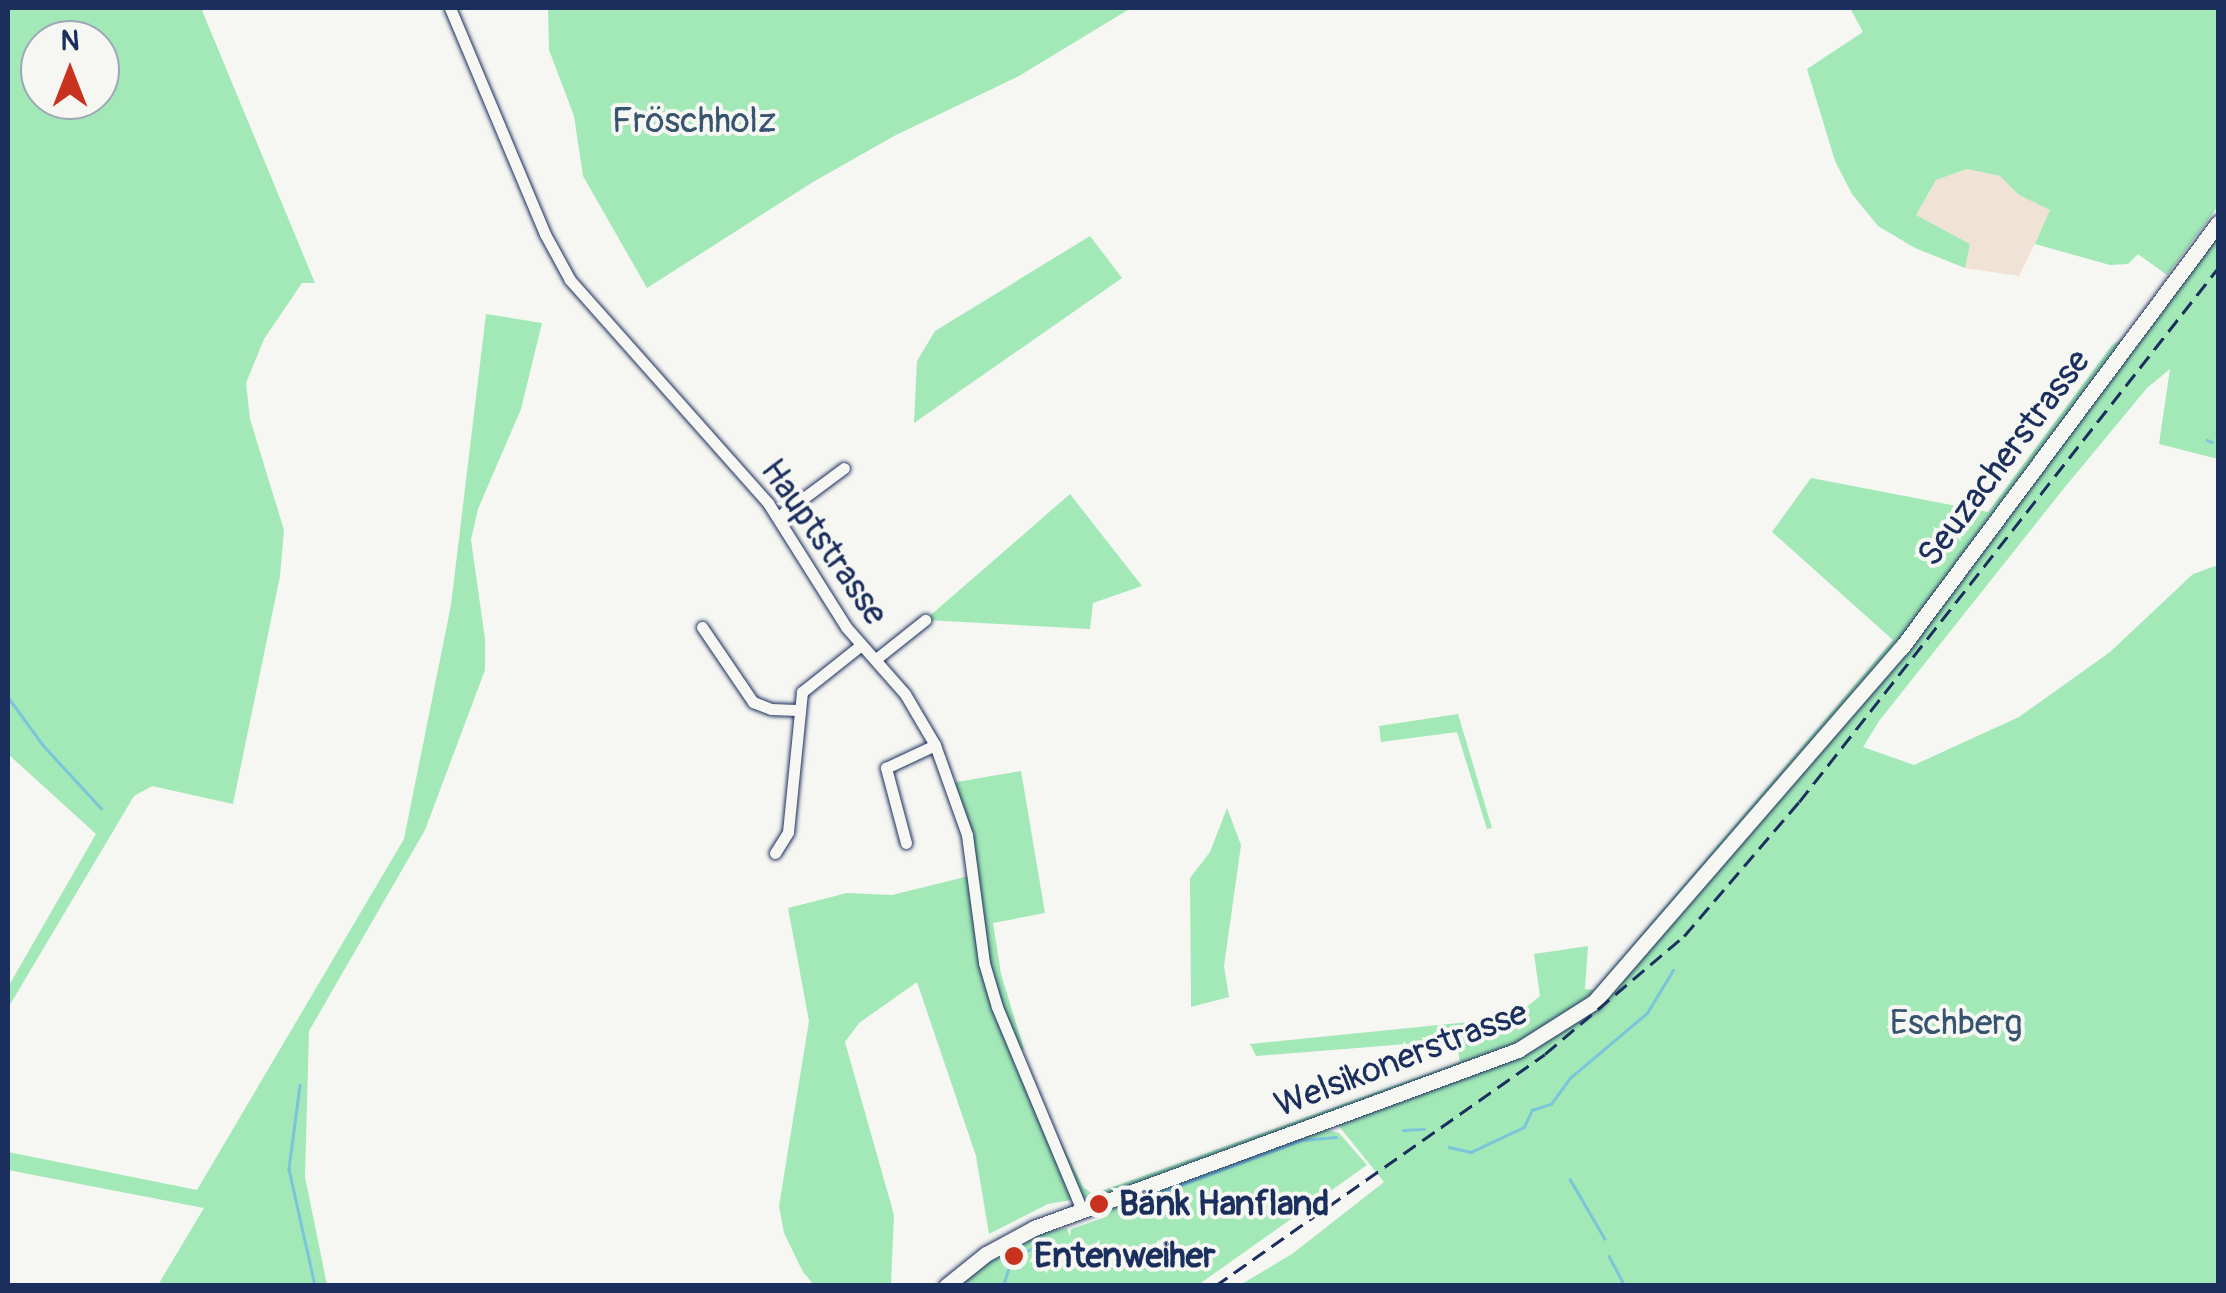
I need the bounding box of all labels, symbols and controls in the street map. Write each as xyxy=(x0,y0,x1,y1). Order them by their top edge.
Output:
north arrow xyxy=(20,20,120,120)
text: N xyxy=(61,24,79,59)
park label: Fröschholz xyxy=(612,100,776,142)
street label: Seuzacherstrasse xyxy=(1909,341,2099,575)
street label: Hauptstrasse xyxy=(751,451,897,633)
street label: Welsikonerstrasse xyxy=(1269,992,1533,1126)
park label: Eschberg xyxy=(1890,1002,2022,1044)
place label: Bänk Hanfland xyxy=(1119,1183,1329,1225)
marker: Bänk Hanfland xyxy=(1088,1193,1110,1215)
place label: Entenweiher xyxy=(1034,1235,1215,1277)
marker: Entenweiher xyxy=(1003,1245,1025,1267)

